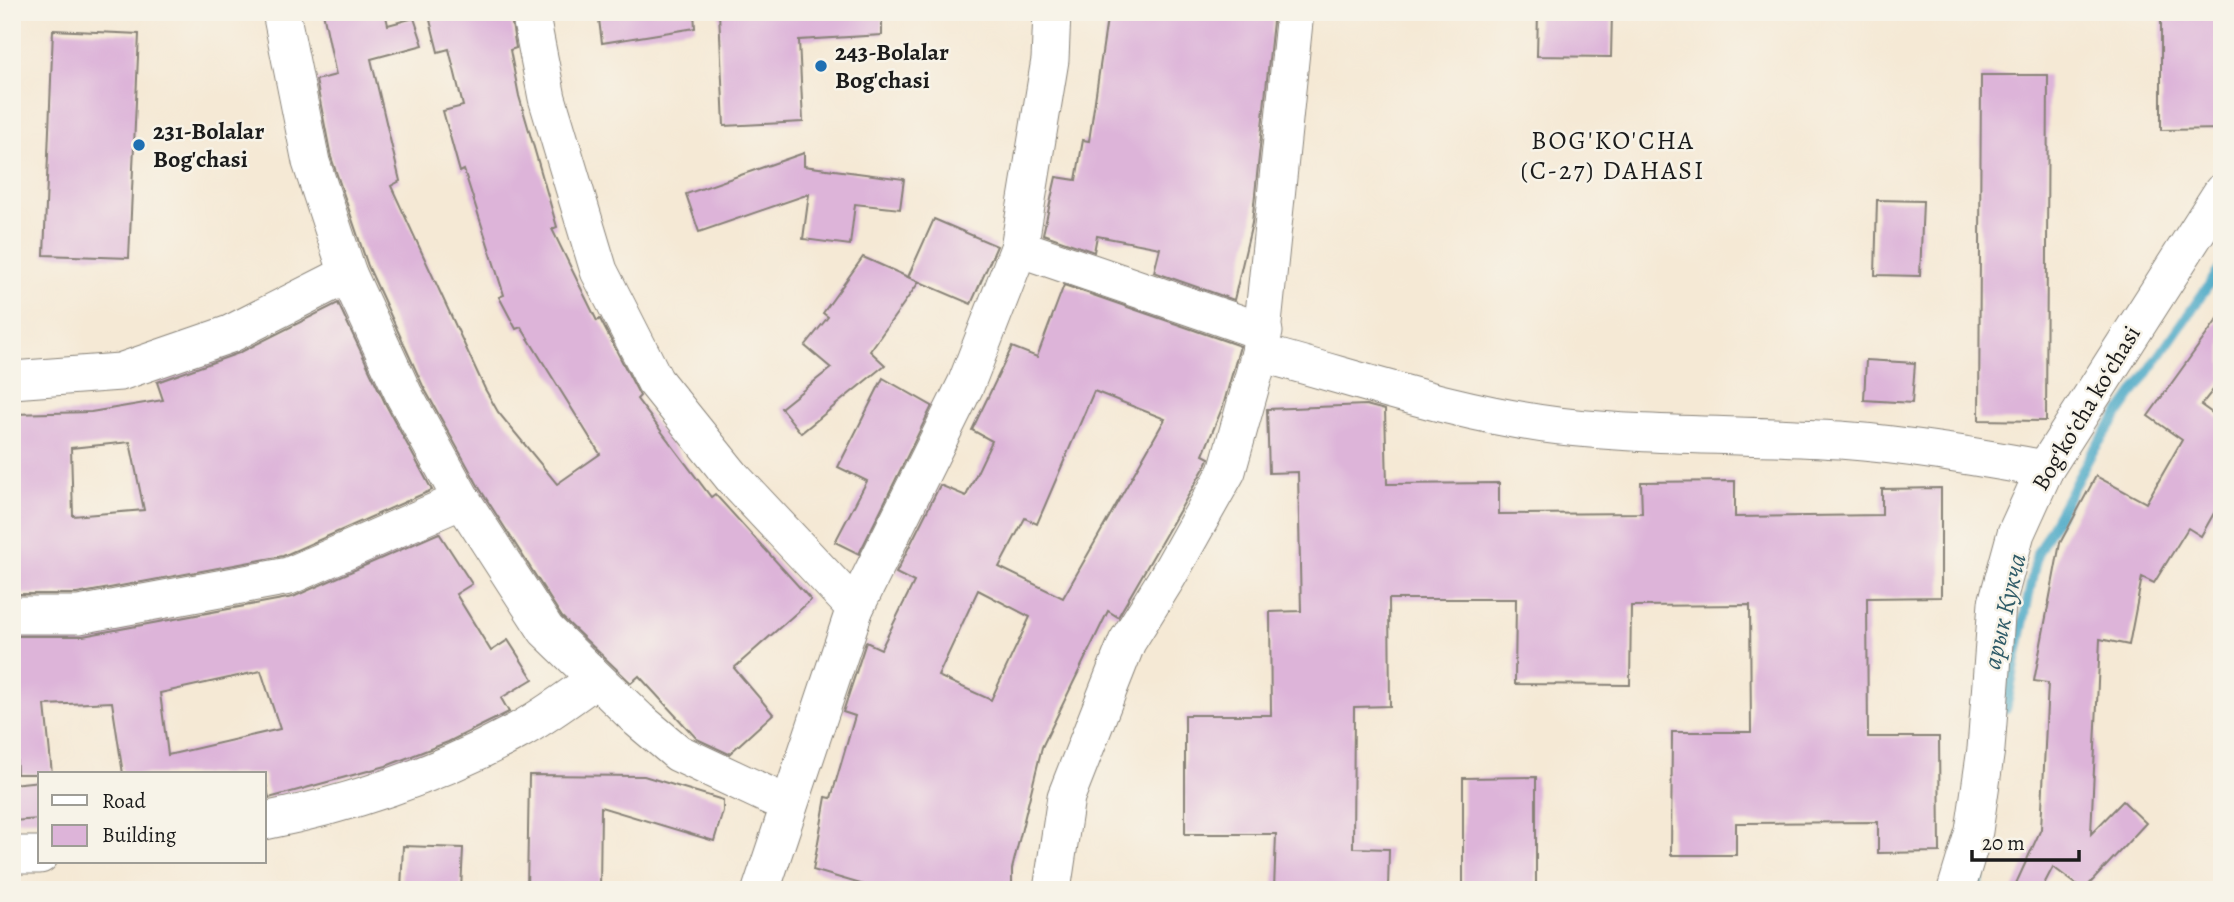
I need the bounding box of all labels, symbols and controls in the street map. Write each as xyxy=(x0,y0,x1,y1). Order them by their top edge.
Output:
place label: 243-Bolalar Bog'chasi xyxy=(835,36,949,96)
marker: 243-Bolalar Bog'chasi xyxy=(813,58,829,74)
place label: 231-Bolalar Bog'chasi xyxy=(153,115,264,175)
district label: BOG'KO'CHA (C-27) DAHASI xyxy=(1521,123,1705,188)
marker: 231-Bolalar Bog'chasi xyxy=(131,137,147,153)
street label: Bogʻkoʻcha koʻchasi xyxy=(2024,320,2148,496)
water label: арык Кукча xyxy=(1974,550,2035,672)
legend xyxy=(38,772,266,864)
text: Road xyxy=(102,787,146,815)
scale bar xyxy=(1972,818,2078,862)
text: Building xyxy=(102,821,177,849)
text: 20 m xyxy=(1982,829,2025,857)

